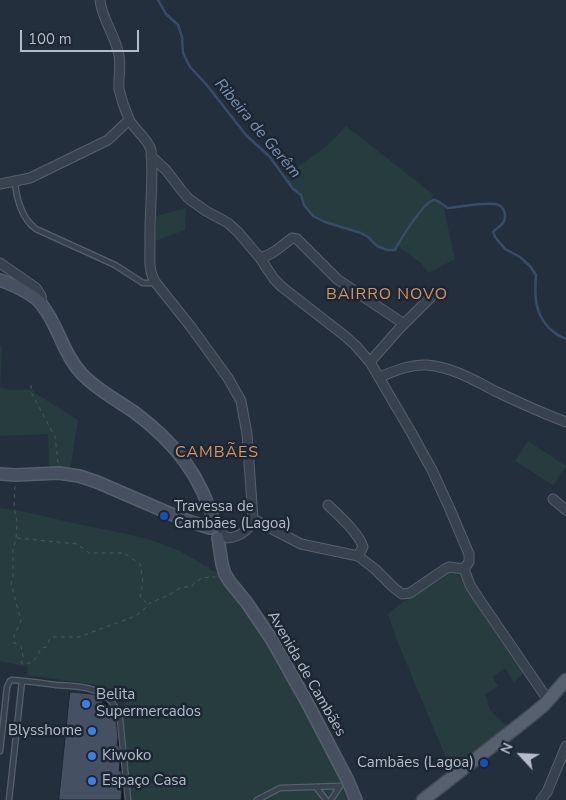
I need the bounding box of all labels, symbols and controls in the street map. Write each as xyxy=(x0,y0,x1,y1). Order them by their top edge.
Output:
scale bar xyxy=(22,20,141,52)
text: 100 m xyxy=(28,29,72,49)
water label: Ribeira de Gerêm xyxy=(210,75,304,183)
district label: BAIRRO NOVO xyxy=(325,285,449,305)
district label: CAMBÃES xyxy=(174,443,260,463)
place label: Travessa de Cambães (Lagoa) xyxy=(174,498,291,533)
marker: Travessa de Cambães (Lagoa) xyxy=(158,510,170,522)
street label: Avenida de Cambães xyxy=(263,608,349,740)
place label: Belita Supermercados xyxy=(96,686,201,721)
marker: Belita Supermercados xyxy=(80,698,92,710)
place label: Blysshome xyxy=(8,722,82,740)
marker: Blysshome xyxy=(86,725,98,737)
north arrow xyxy=(496,730,546,780)
text: N xyxy=(496,740,518,757)
place label: Kiwoko xyxy=(102,747,151,765)
marker: Kiwoko xyxy=(86,750,98,762)
place label: Cambães (Lagoa) xyxy=(357,754,474,772)
marker: Cambães (Lagoa) xyxy=(478,757,490,769)
place label: Espaço Casa xyxy=(102,772,186,790)
marker: Espaço Casa xyxy=(86,775,98,787)

